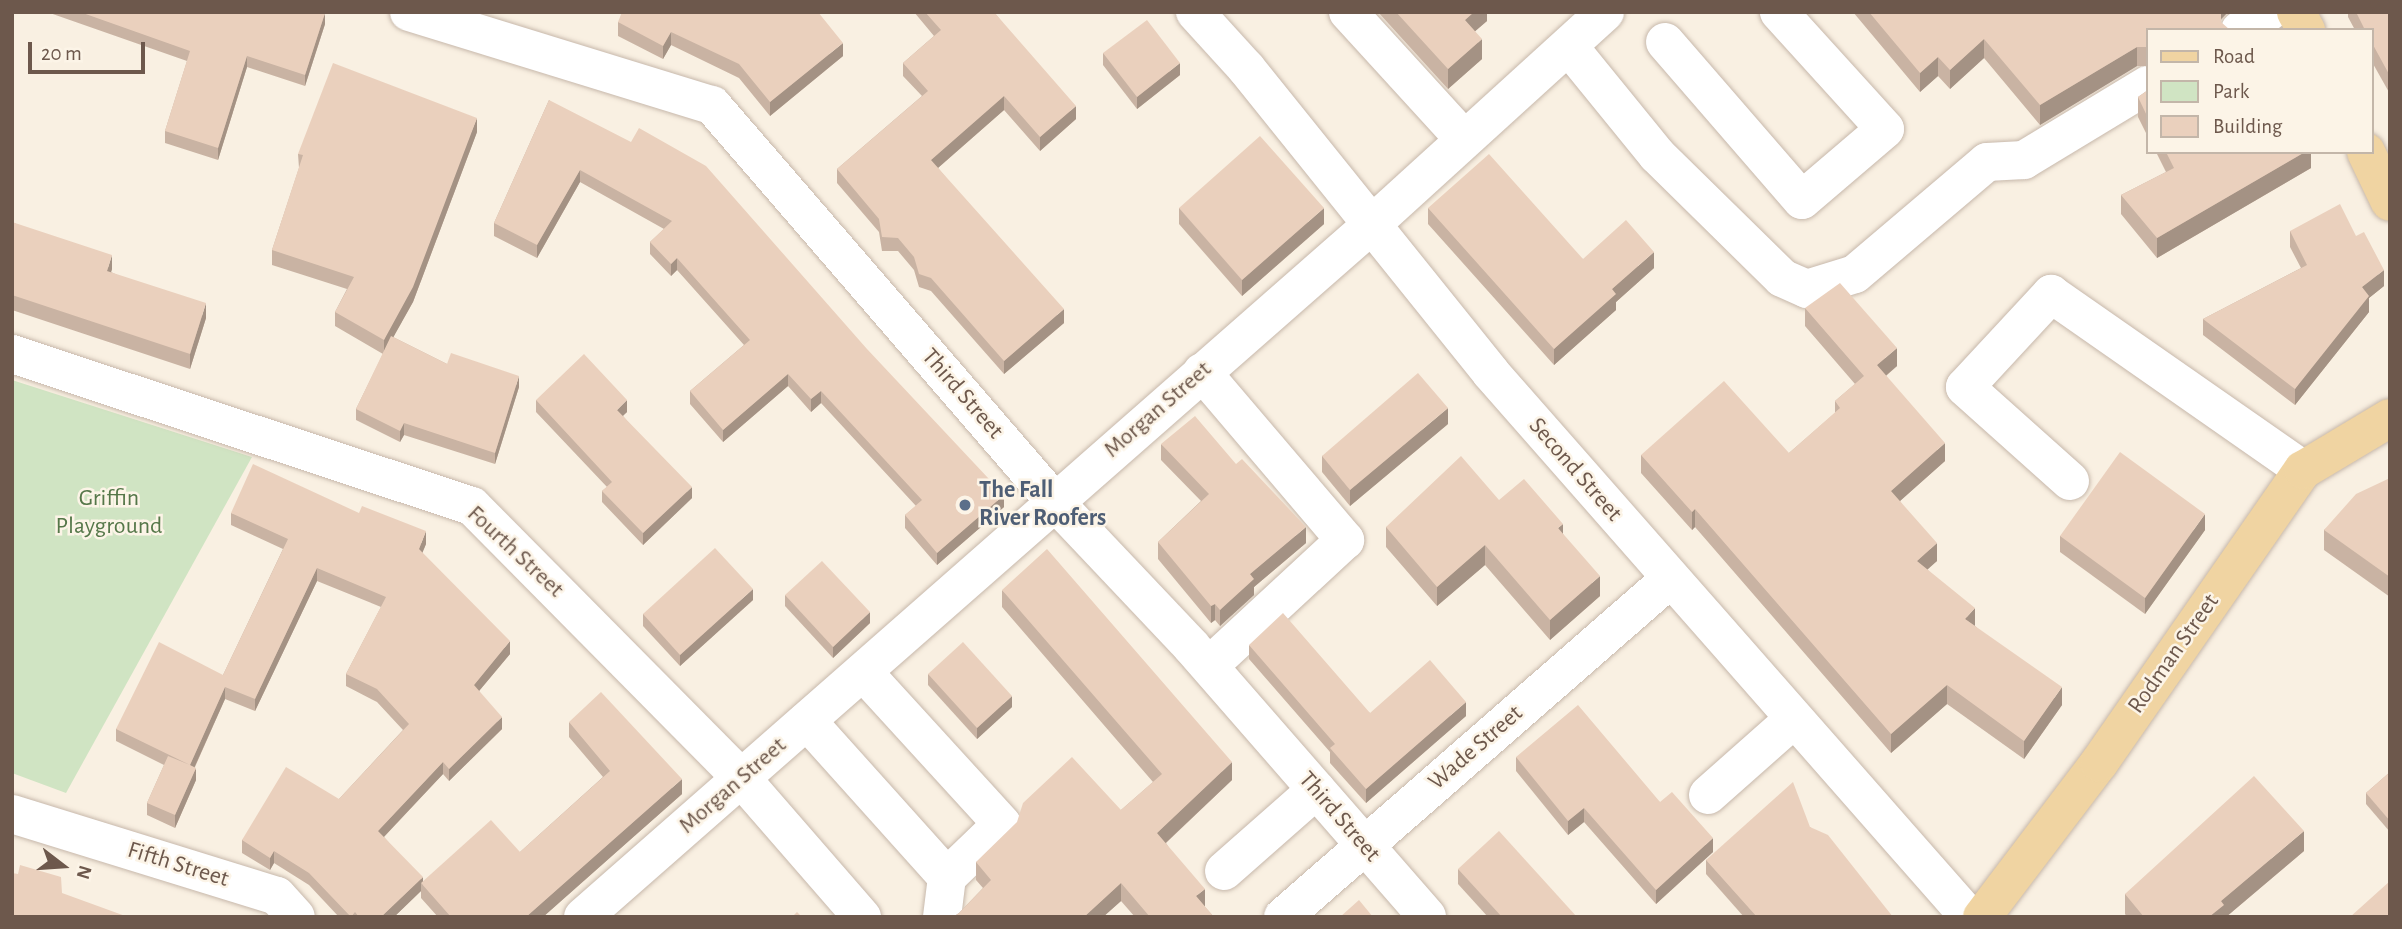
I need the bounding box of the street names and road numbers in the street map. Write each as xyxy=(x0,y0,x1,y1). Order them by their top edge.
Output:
street label: Third Street xyxy=(915,343,1009,445)
street label: Morgan Street xyxy=(1098,356,1218,464)
street label: Second Street xyxy=(1522,412,1628,528)
street label: Fourth Street xyxy=(461,500,569,604)
street label: Rodman Street xyxy=(2122,589,2226,719)
street label: Wade Street xyxy=(1423,699,1529,797)
street label: Morgan Street xyxy=(673,732,793,840)
street label: Third Street xyxy=(1292,766,1386,868)
street label: Fifth Street xyxy=(124,836,232,894)

